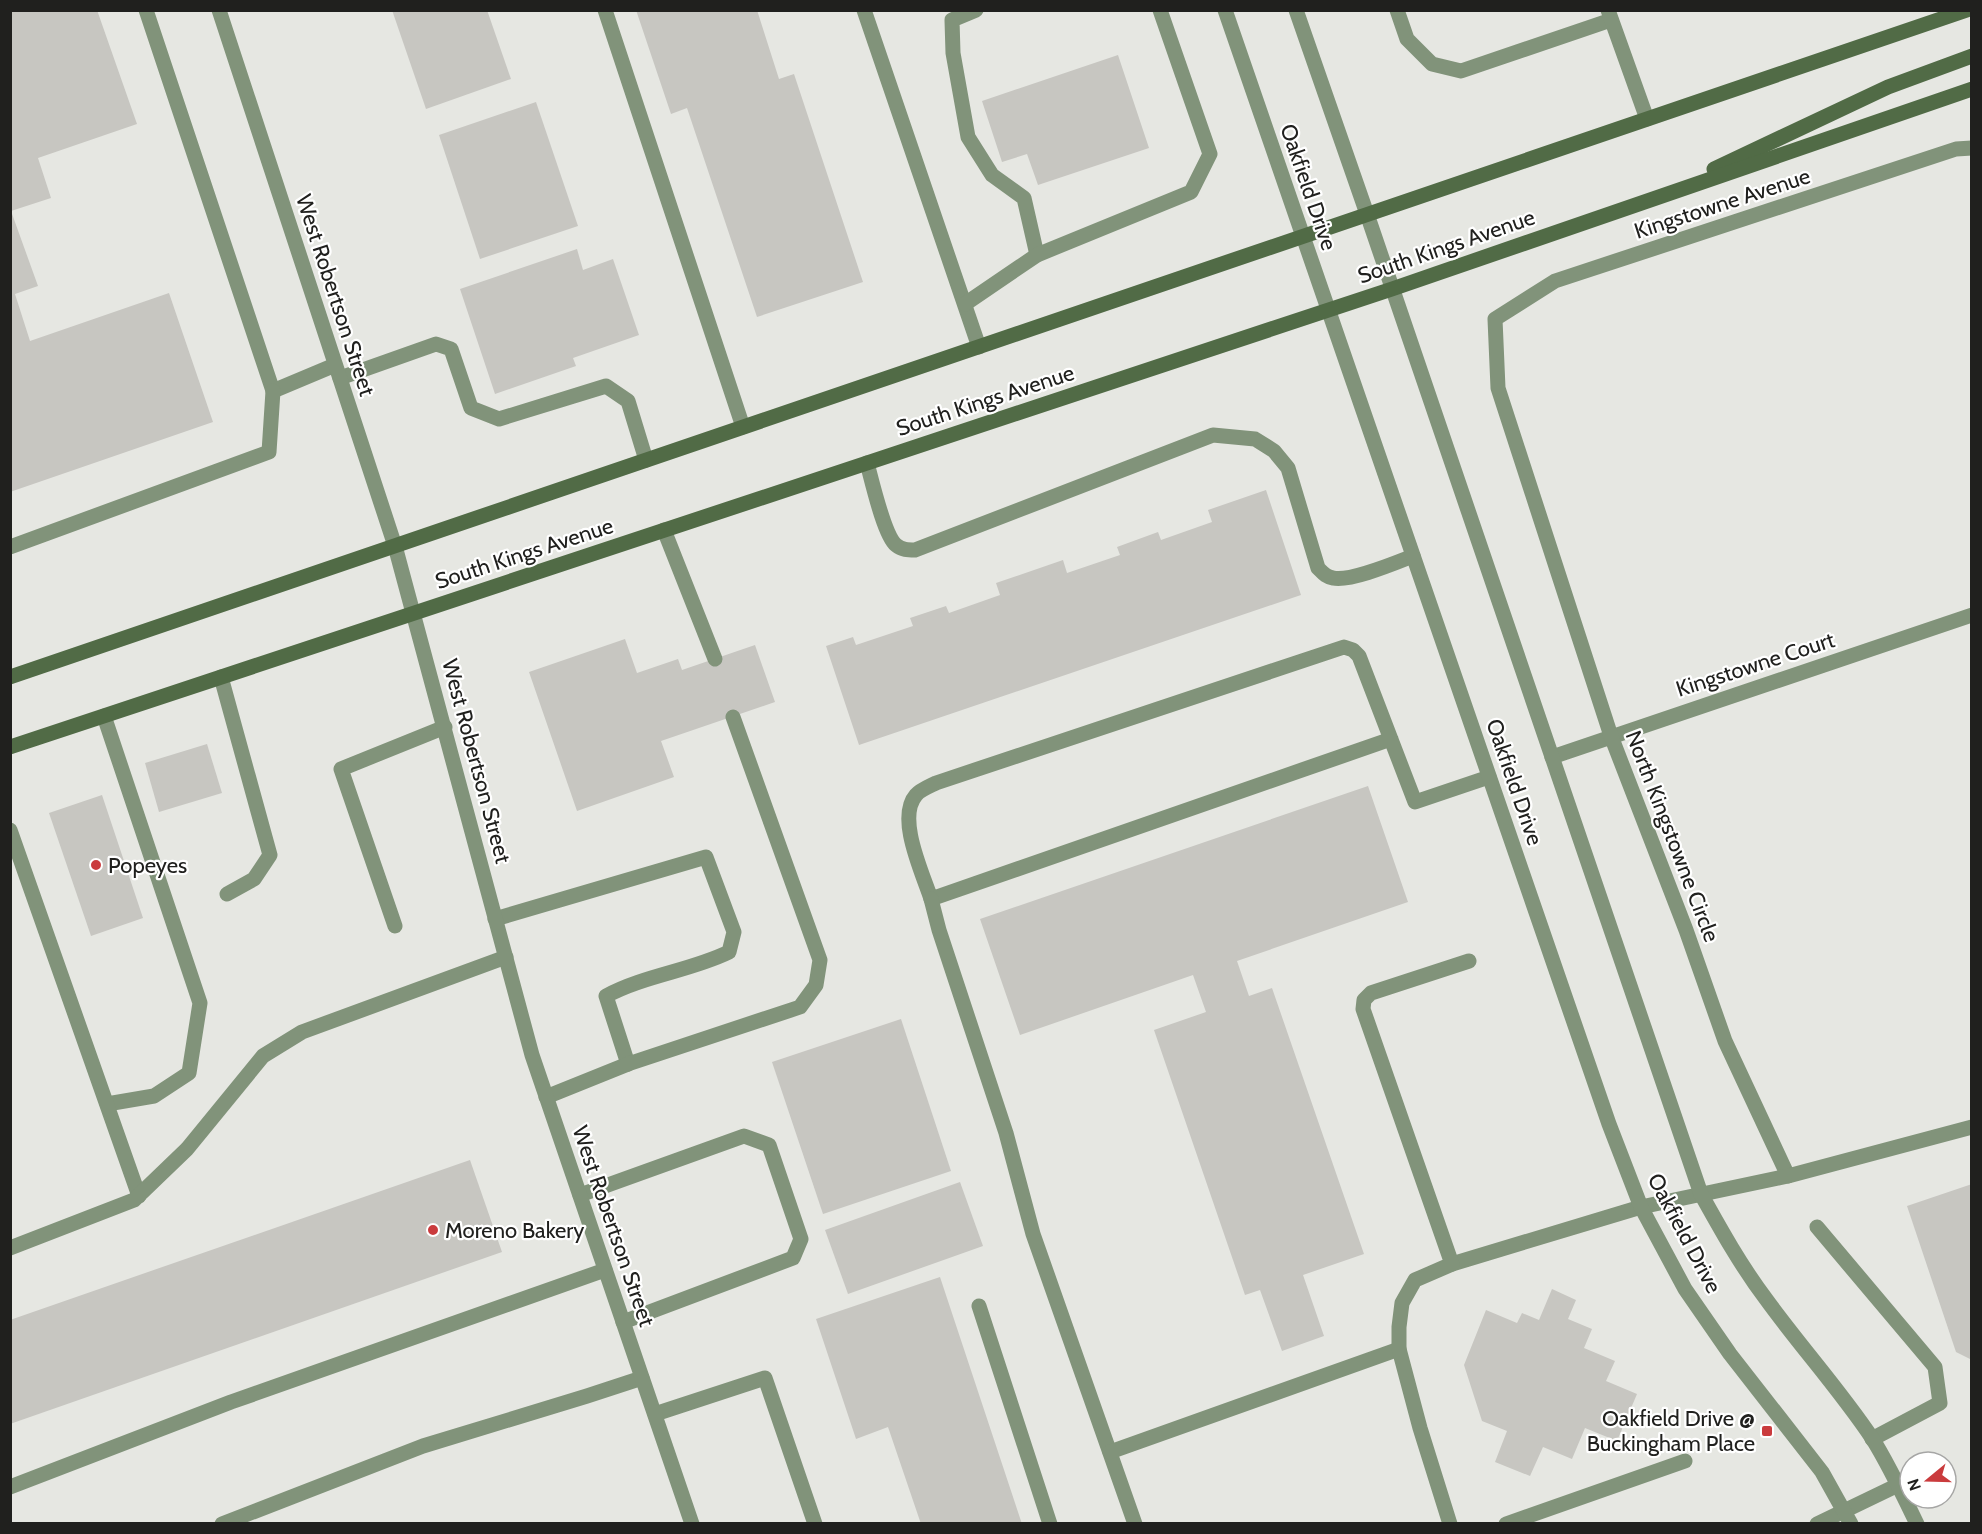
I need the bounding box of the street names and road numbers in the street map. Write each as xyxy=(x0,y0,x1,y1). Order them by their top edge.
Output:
street label: Oakfield Drive xyxy=(1274,120,1343,254)
street label: Kingstowne Avenue xyxy=(1631,162,1814,245)
street label: West Robertson Street xyxy=(290,191,381,400)
street label: South Kings Avenue xyxy=(1354,204,1538,289)
street label: South Kings Avenue xyxy=(893,359,1078,442)
street label: South Kings Avenue xyxy=(432,512,617,595)
street label: Kingstowne Court xyxy=(1673,626,1838,703)
street label: West Robertson Street xyxy=(436,656,517,867)
street label: Oakfield Drive xyxy=(1480,715,1549,849)
street label: North Kingstowne Circle xyxy=(1620,727,1725,946)
street label: West Robertson Street xyxy=(566,1122,661,1331)
street label: Oakfield Drive xyxy=(1642,1169,1727,1298)

